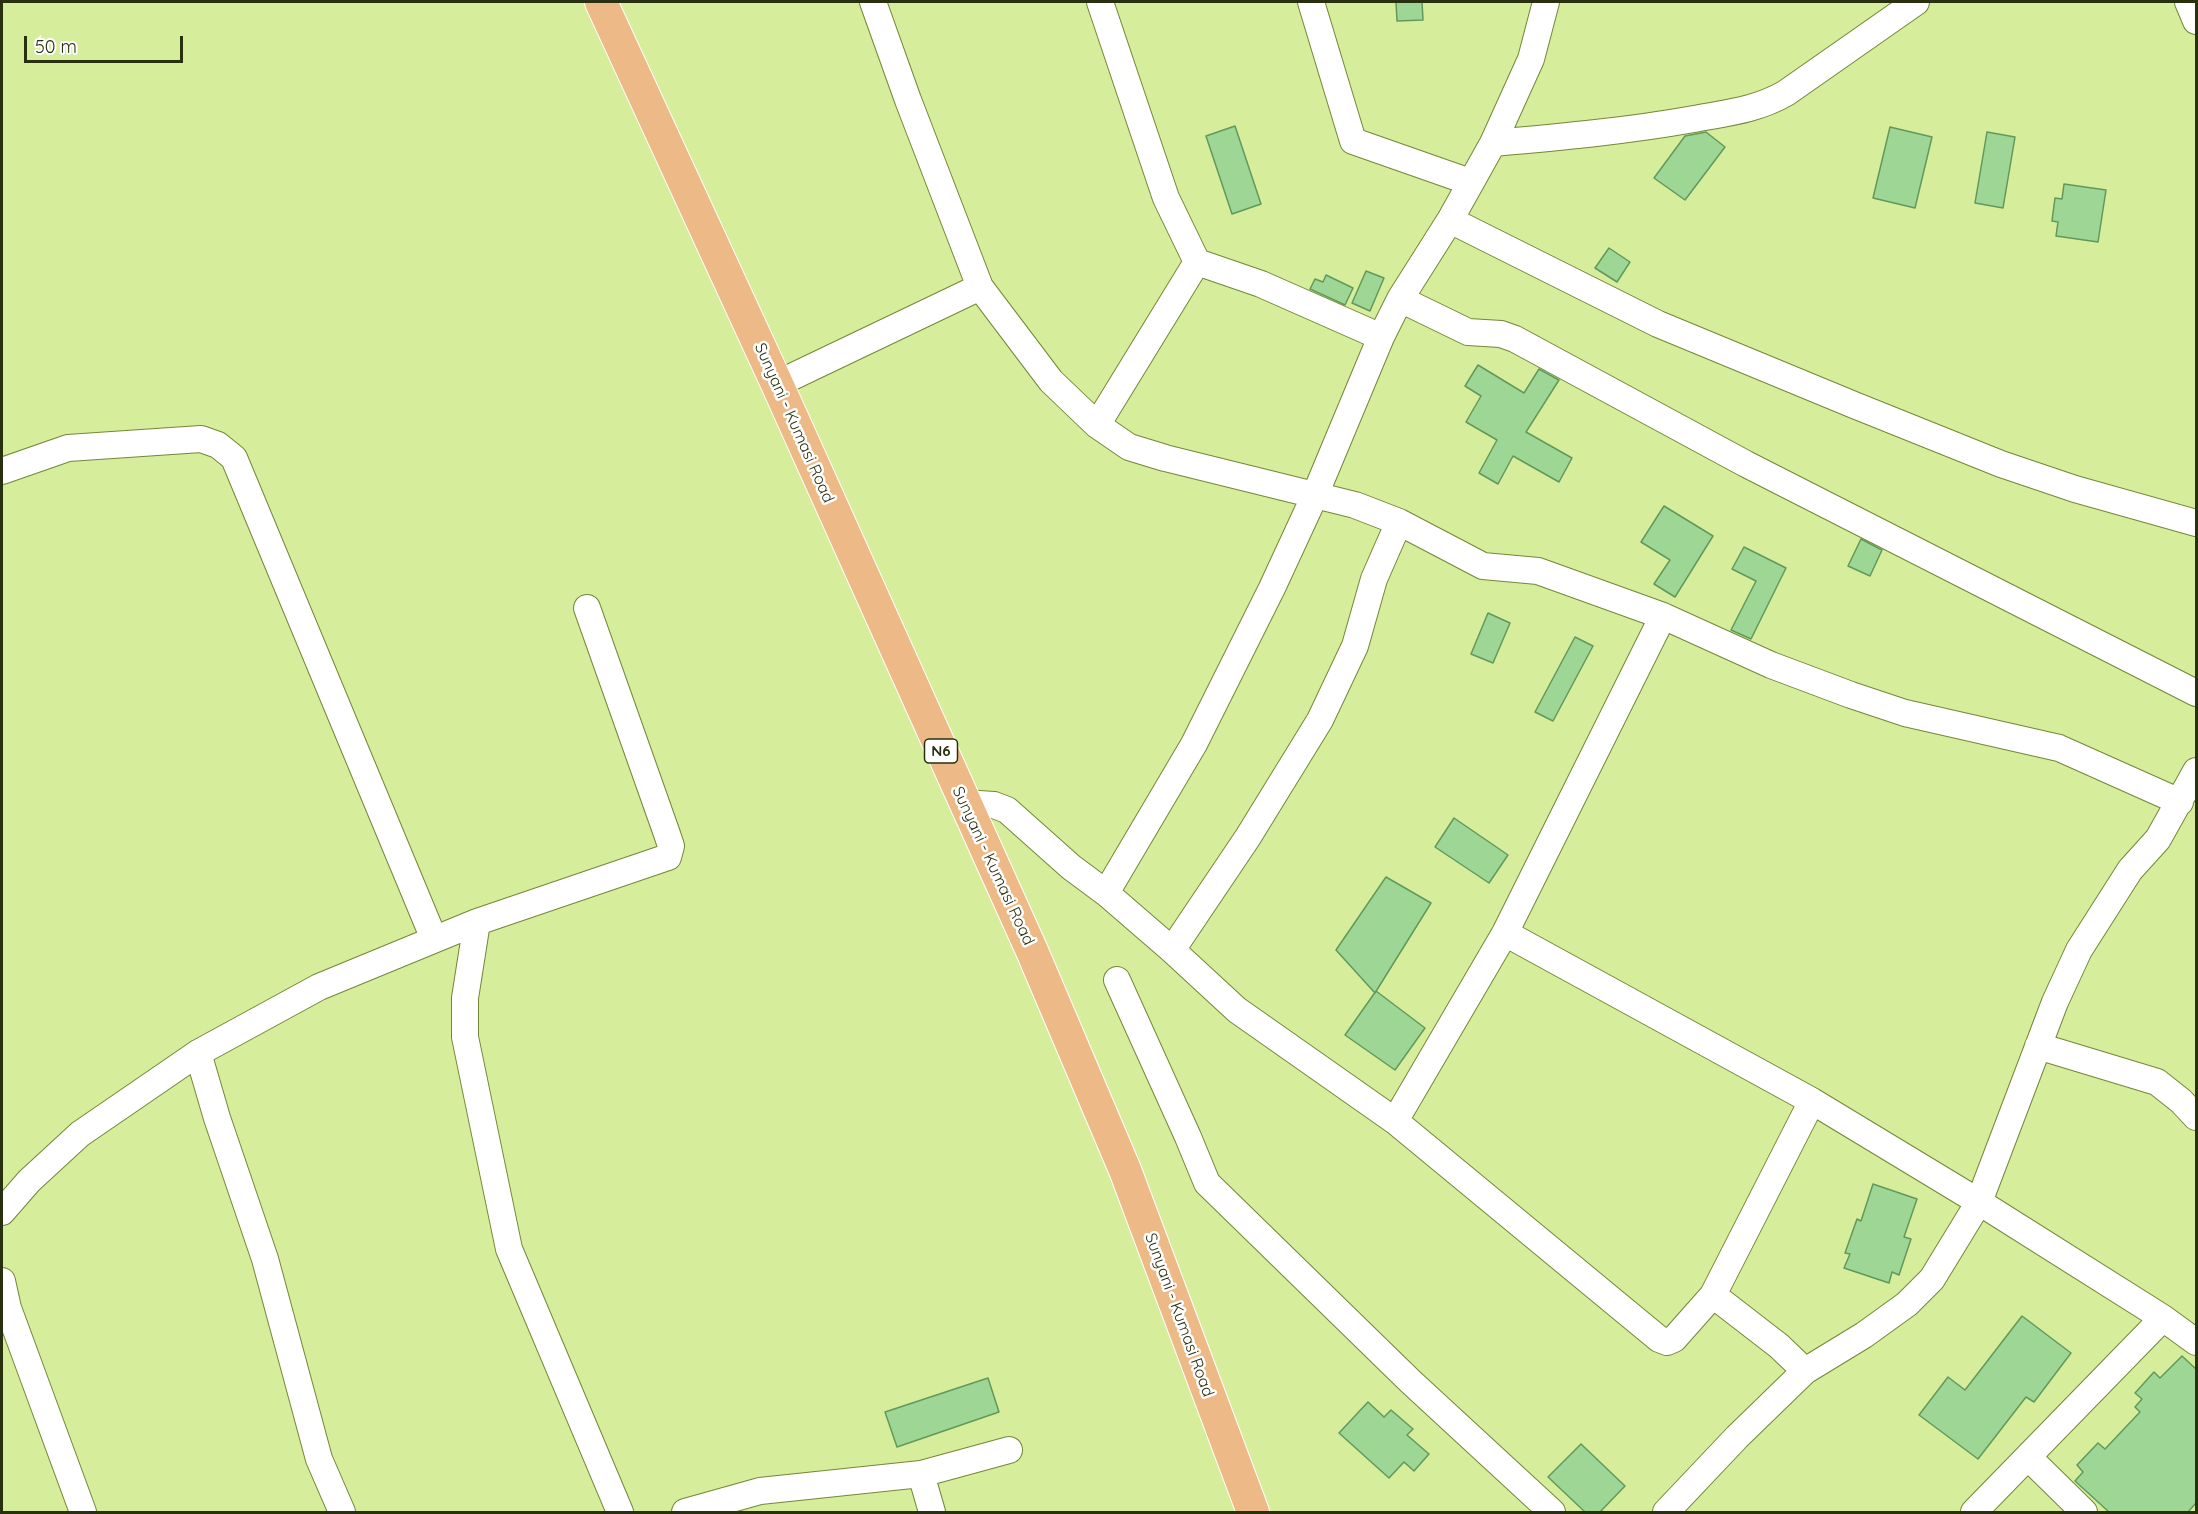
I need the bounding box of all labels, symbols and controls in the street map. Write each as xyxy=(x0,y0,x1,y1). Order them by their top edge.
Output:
scale bar xyxy=(27,24,186,62)
text: 50 m xyxy=(35,35,77,58)
street label: Sunyani - Kumasi Road xyxy=(750,340,838,506)
road number: N6 xyxy=(924,739,958,763)
street label: Sunyani - Kumasi Road xyxy=(948,784,1038,948)
street label: Sunyani - Kumasi Road xyxy=(1140,1231,1218,1399)

